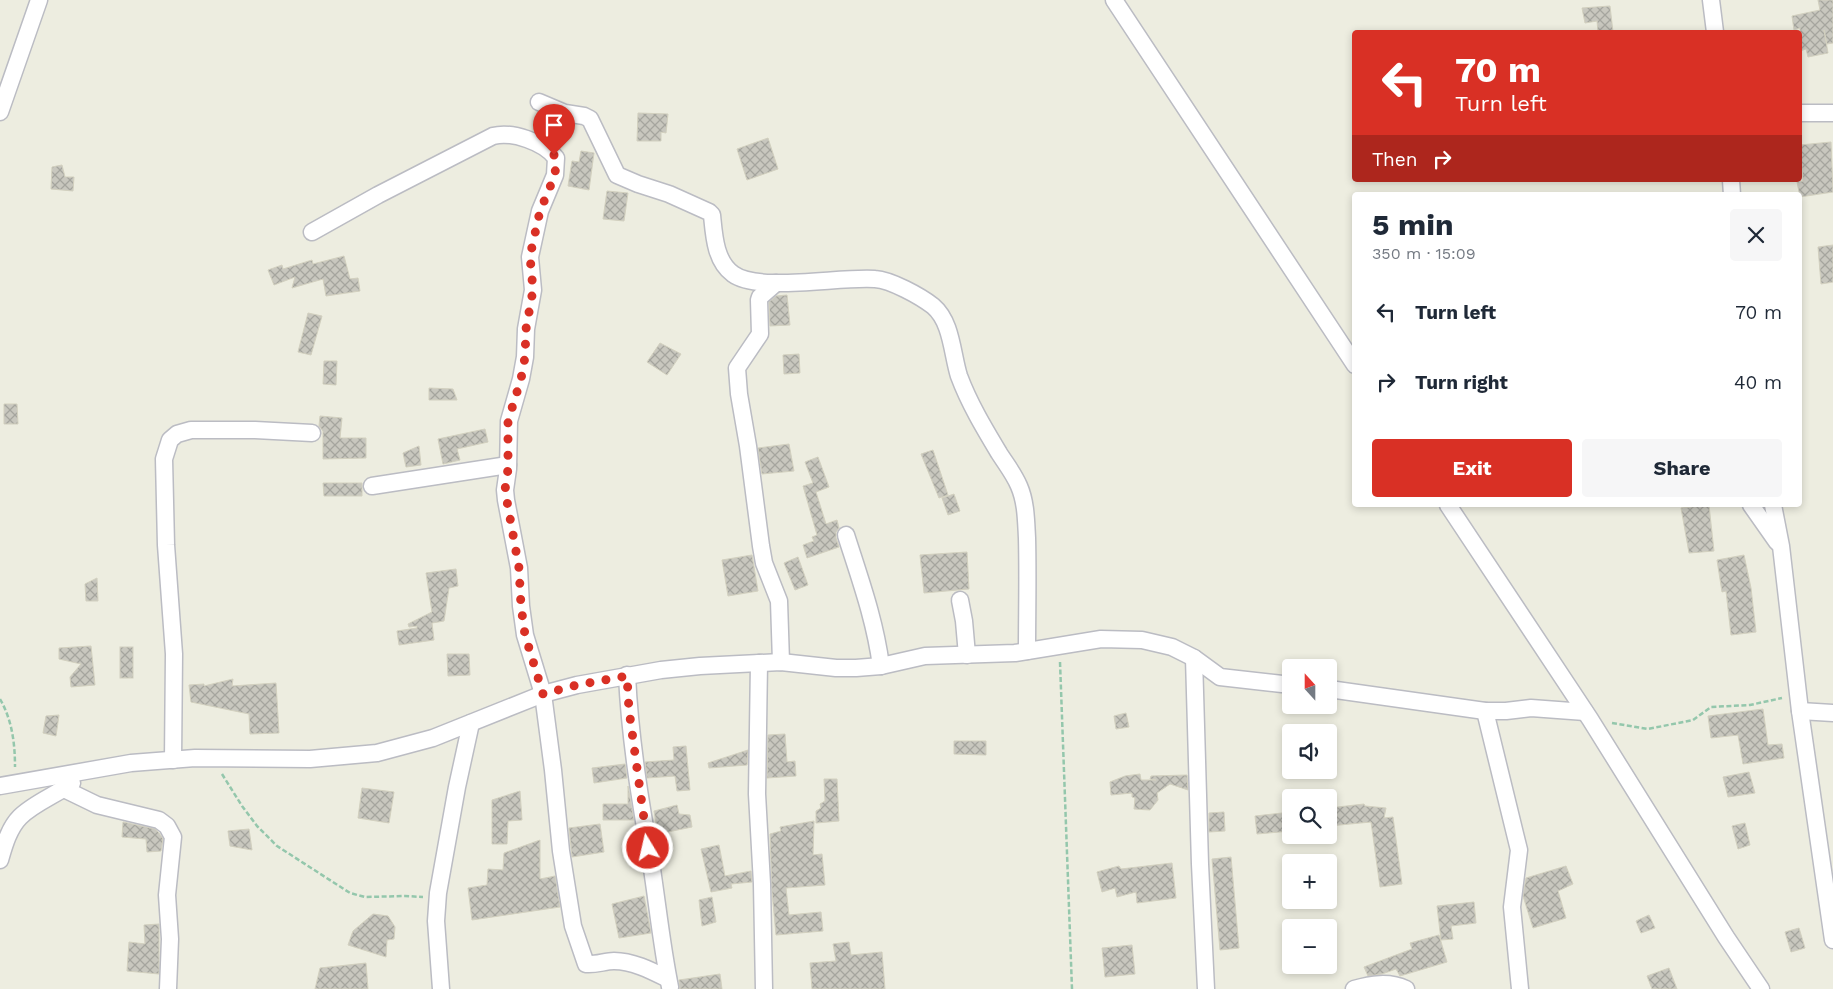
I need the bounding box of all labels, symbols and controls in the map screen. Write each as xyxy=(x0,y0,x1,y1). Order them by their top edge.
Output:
text: 70 m xyxy=(1455,49,1541,91)
icon: left xyxy=(1372,50,1437,115)
text: Turn left xyxy=(1455,91,1547,116)
pin xyxy=(533,104,575,155)
icon: arrive xyxy=(540,111,568,139)
icon: right xyxy=(1428,145,1456,173)
text: Then xyxy=(1372,148,1418,171)
text: 5 min xyxy=(1372,207,1454,242)
button: close xyxy=(1730,209,1782,261)
text: 350 m · 15:09 xyxy=(1372,244,1476,263)
icon: left xyxy=(1372,298,1400,326)
text: Turn left xyxy=(1415,301,1496,324)
text: 70 m xyxy=(1735,301,1782,324)
icon: right xyxy=(1372,368,1400,396)
text: Turn right xyxy=(1415,371,1508,394)
text: 40 m xyxy=(1734,371,1782,394)
button: Exit xyxy=(1372,439,1572,497)
button: Share xyxy=(1582,439,1782,497)
north arrow xyxy=(1282,659,1338,714)
map controls xyxy=(1282,659,1337,974)
button: sound xyxy=(1282,724,1337,779)
button: search xyxy=(1282,789,1337,844)
position arrow xyxy=(621,821,673,873)
button: + xyxy=(1282,854,1337,909)
button: − xyxy=(1282,919,1337,974)

